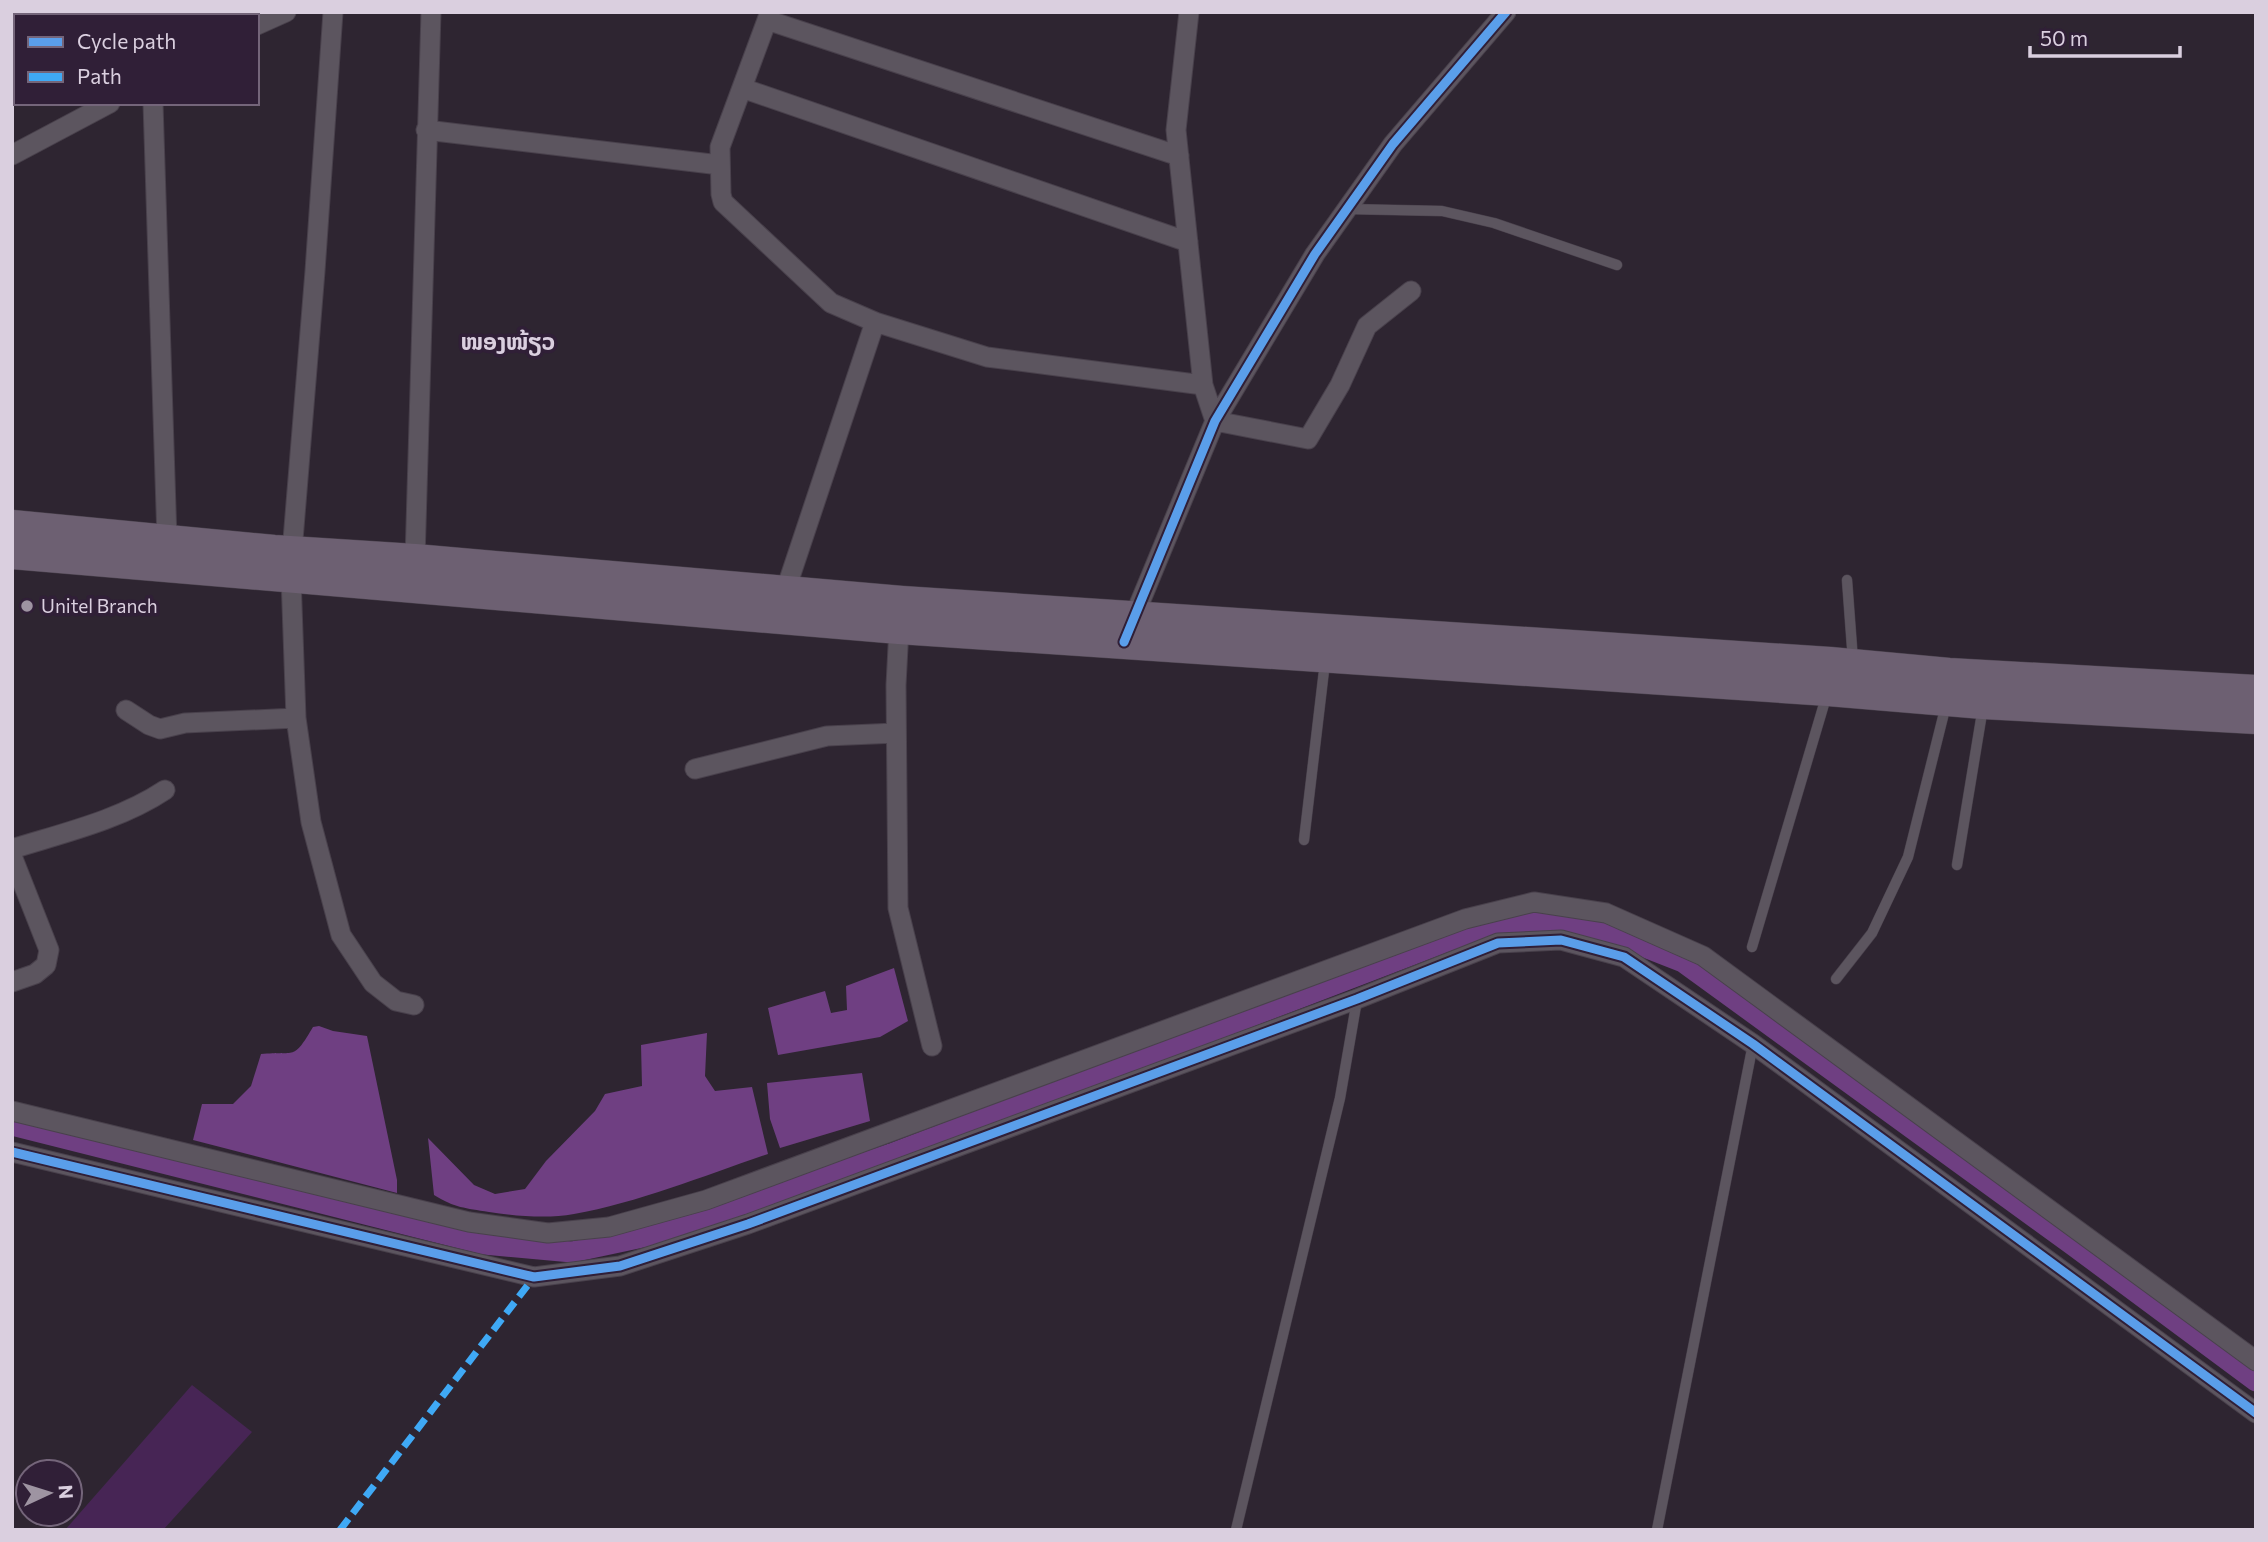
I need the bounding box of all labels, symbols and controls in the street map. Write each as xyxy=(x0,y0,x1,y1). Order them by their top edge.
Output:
legend xyxy=(14,14,259,105)
scale bar xyxy=(2030,14,2180,58)
text: 50 m xyxy=(2040,25,2088,50)
text: Cycle path xyxy=(77,28,176,53)
text: Path xyxy=(77,63,122,88)
district label: ໜອງໜ້ຽວ xyxy=(461,327,555,356)
place label: Unitel Branch xyxy=(41,594,158,617)
marker: Unitel Branch xyxy=(19,598,35,614)
north arrow xyxy=(14,1458,84,1528)
text: N xyxy=(54,1484,78,1500)

